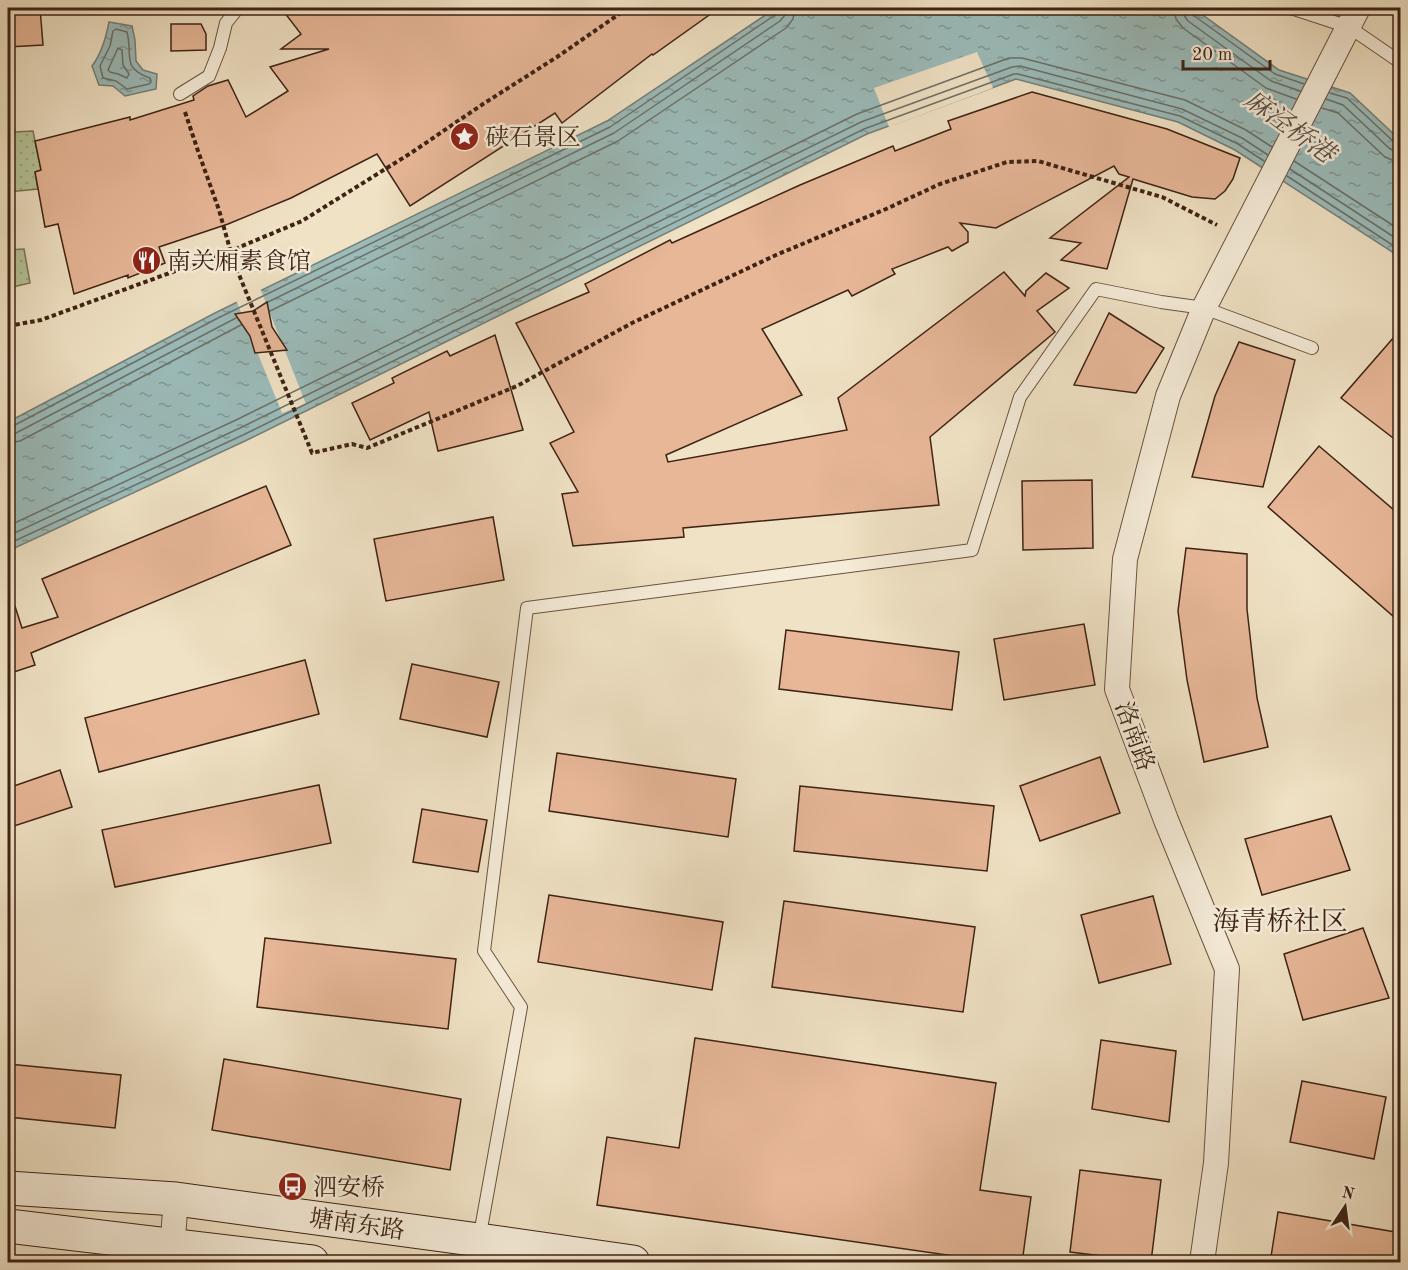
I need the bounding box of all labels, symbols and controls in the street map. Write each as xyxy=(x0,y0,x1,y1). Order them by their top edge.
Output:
scale bar xyxy=(1183,33,1270,71)
text: 20 m xyxy=(1192,46,1232,64)
water label: 麻泾桥港 xyxy=(1239,85,1342,170)
place icon: 硖石景区 xyxy=(448,121,480,153)
place label: 硖石景区 xyxy=(485,124,581,151)
restaurant icon: 南关厢素食馆 xyxy=(130,245,162,277)
place label: 南关厢素食馆 xyxy=(167,248,311,275)
street label: 洛南路 xyxy=(1110,698,1160,775)
district label: 海青桥社区 xyxy=(1213,907,1348,936)
bus stop icon: 泗安桥 xyxy=(276,1171,308,1203)
place label: 泗安桥 xyxy=(313,1174,385,1201)
north arrow xyxy=(1315,1177,1375,1237)
text: N xyxy=(1340,1185,1356,1204)
street label: 塘南东路 xyxy=(308,1204,406,1245)

